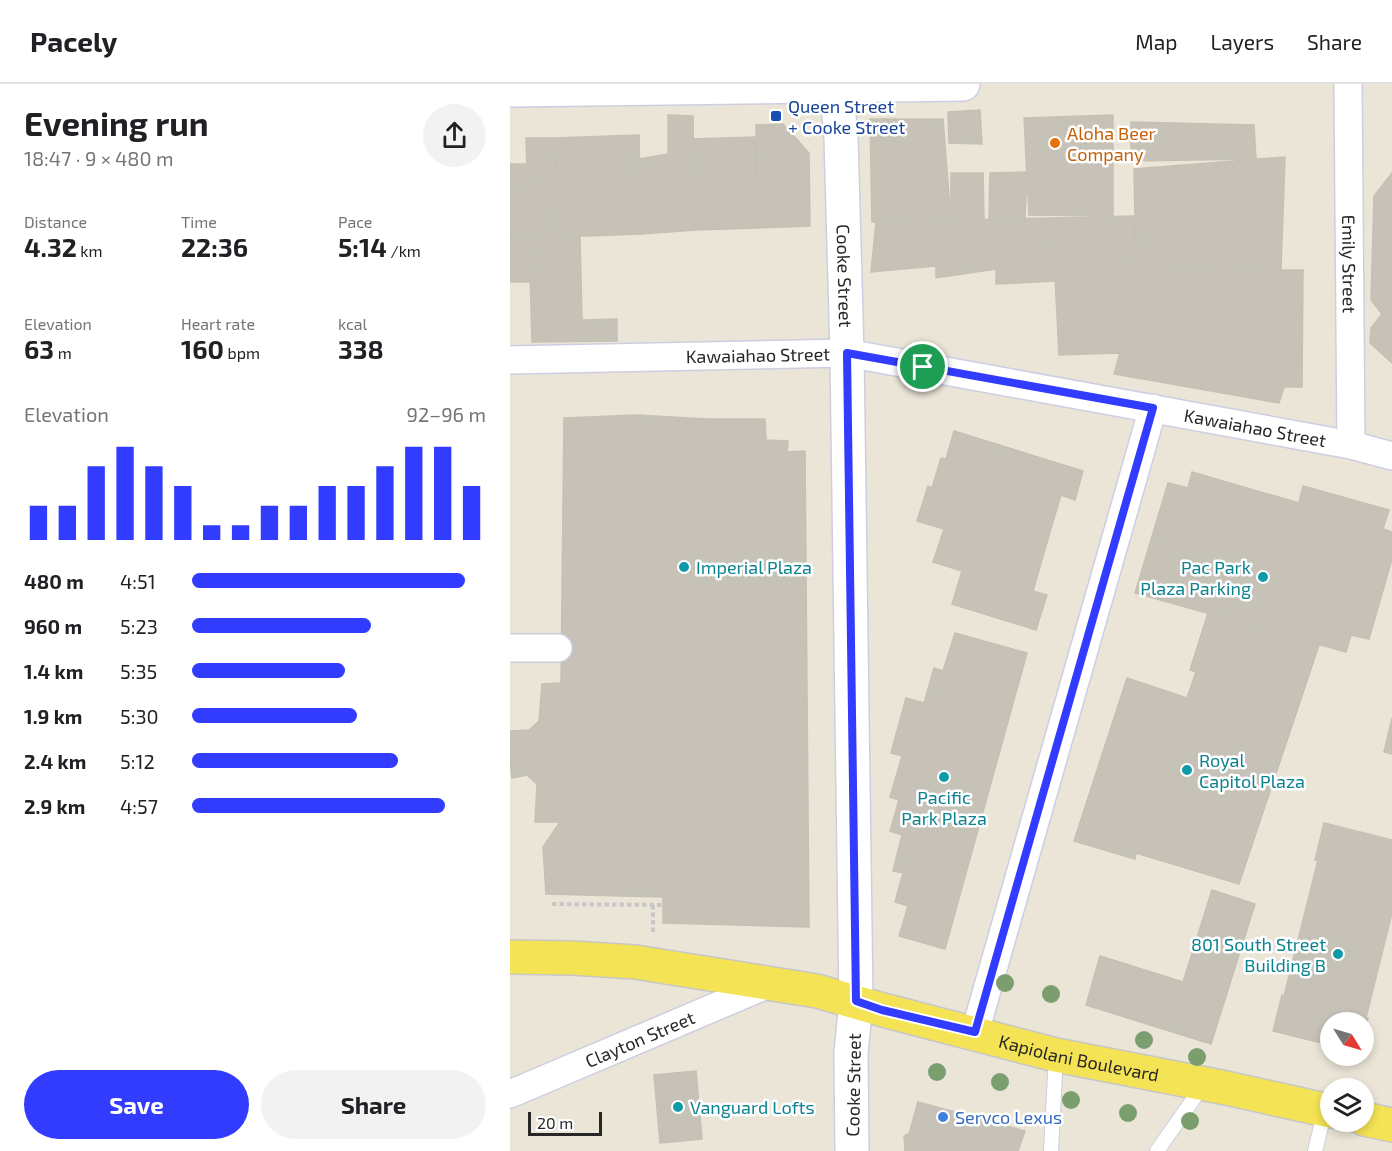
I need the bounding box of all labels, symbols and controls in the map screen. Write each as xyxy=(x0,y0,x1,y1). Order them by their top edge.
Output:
text: Pacely xyxy=(30,24,117,58)
text: Map xyxy=(1135,29,1177,54)
text: Layers xyxy=(1210,29,1274,54)
text: Share xyxy=(1307,29,1362,54)
place label: Queen Street + Cooke Street xyxy=(788,95,905,138)
text: Evening run xyxy=(24,103,209,143)
button: share xyxy=(423,104,486,167)
marker: Queen Street + Cooke Street xyxy=(769,109,783,123)
place label: Aloha Beer Company xyxy=(1067,122,1156,165)
marker: Aloha Beer Company xyxy=(1048,136,1062,150)
text: 18:47 · 9 × 480 m xyxy=(24,146,174,170)
text: Distance xyxy=(24,212,87,231)
text: Time xyxy=(181,212,217,231)
text: Pace xyxy=(338,212,372,231)
street label: Emily Street xyxy=(1338,215,1361,313)
street label: Cooke Street xyxy=(832,224,857,328)
text: 4.32 xyxy=(24,231,77,262)
text: 22:36 xyxy=(181,231,248,262)
text: 5:14 xyxy=(338,231,387,262)
text: km xyxy=(77,241,103,260)
text: /km xyxy=(387,241,421,260)
text: Elevation xyxy=(24,314,92,333)
text: Heart rate xyxy=(181,314,255,333)
text: kcal xyxy=(338,314,367,333)
text: 63 xyxy=(24,333,54,364)
text: 160 xyxy=(181,333,224,364)
text: 338 xyxy=(338,333,384,364)
pin xyxy=(897,341,948,392)
street label: Kawaiahao Street xyxy=(686,342,830,367)
text: m xyxy=(54,343,72,362)
text: bpm xyxy=(224,343,260,362)
icon: arrive xyxy=(906,350,939,383)
text: Elevation xyxy=(24,402,109,426)
text: 92–96 m xyxy=(407,402,486,426)
street label: Kawaiahao Street xyxy=(1182,404,1328,451)
place label: Imperial Plaza xyxy=(696,556,812,578)
place label: Pac Park Plaza Parking xyxy=(1140,556,1251,599)
marker: Imperial Plaza xyxy=(677,560,691,574)
text: 480 m xyxy=(24,569,84,593)
text: 4:51 xyxy=(120,569,156,593)
marker: Pac Park Plaza Parking xyxy=(1256,570,1270,584)
text: 960 m xyxy=(24,614,82,638)
text: 5:23 xyxy=(120,614,158,638)
text: 1.4 km xyxy=(24,659,83,683)
text: 5:35 xyxy=(120,659,157,683)
text: 1.9 km xyxy=(24,704,82,728)
text: 5:30 xyxy=(120,704,159,728)
text: 2.4 km xyxy=(24,749,86,773)
text: 5:12 xyxy=(120,749,155,773)
place label: Royal Capitol Plaza xyxy=(1199,749,1305,792)
marker: Royal Capitol Plaza xyxy=(1180,763,1194,777)
marker: Pacific Park Plaza xyxy=(937,770,951,784)
place label: Pacific Park Plaza xyxy=(901,786,987,829)
text: 2.9 km xyxy=(24,794,85,818)
text: 4:57 xyxy=(120,794,158,818)
place label: 801 South Street Building B xyxy=(1191,933,1326,976)
marker: 801 South Street Building B xyxy=(1331,947,1345,961)
street label: Clayton Street xyxy=(582,1006,698,1072)
north arrow xyxy=(1320,1012,1374,1066)
map controls xyxy=(1320,1012,1374,1132)
street label: Kapiolani Boulevard xyxy=(997,1030,1161,1086)
street label: Cooke Street xyxy=(841,1033,865,1137)
button: Save xyxy=(24,1070,249,1139)
button: Share xyxy=(261,1070,486,1139)
button: layers xyxy=(1320,1078,1374,1132)
place label: Vanguard Lofts xyxy=(690,1096,815,1118)
marker: Vanguard Lofts xyxy=(671,1100,685,1114)
place label: Servco Lexus xyxy=(955,1106,1062,1128)
scale bar xyxy=(528,1109,602,1136)
marker: Servco Lexus xyxy=(936,1110,950,1124)
text: 20 m xyxy=(537,1113,573,1132)

